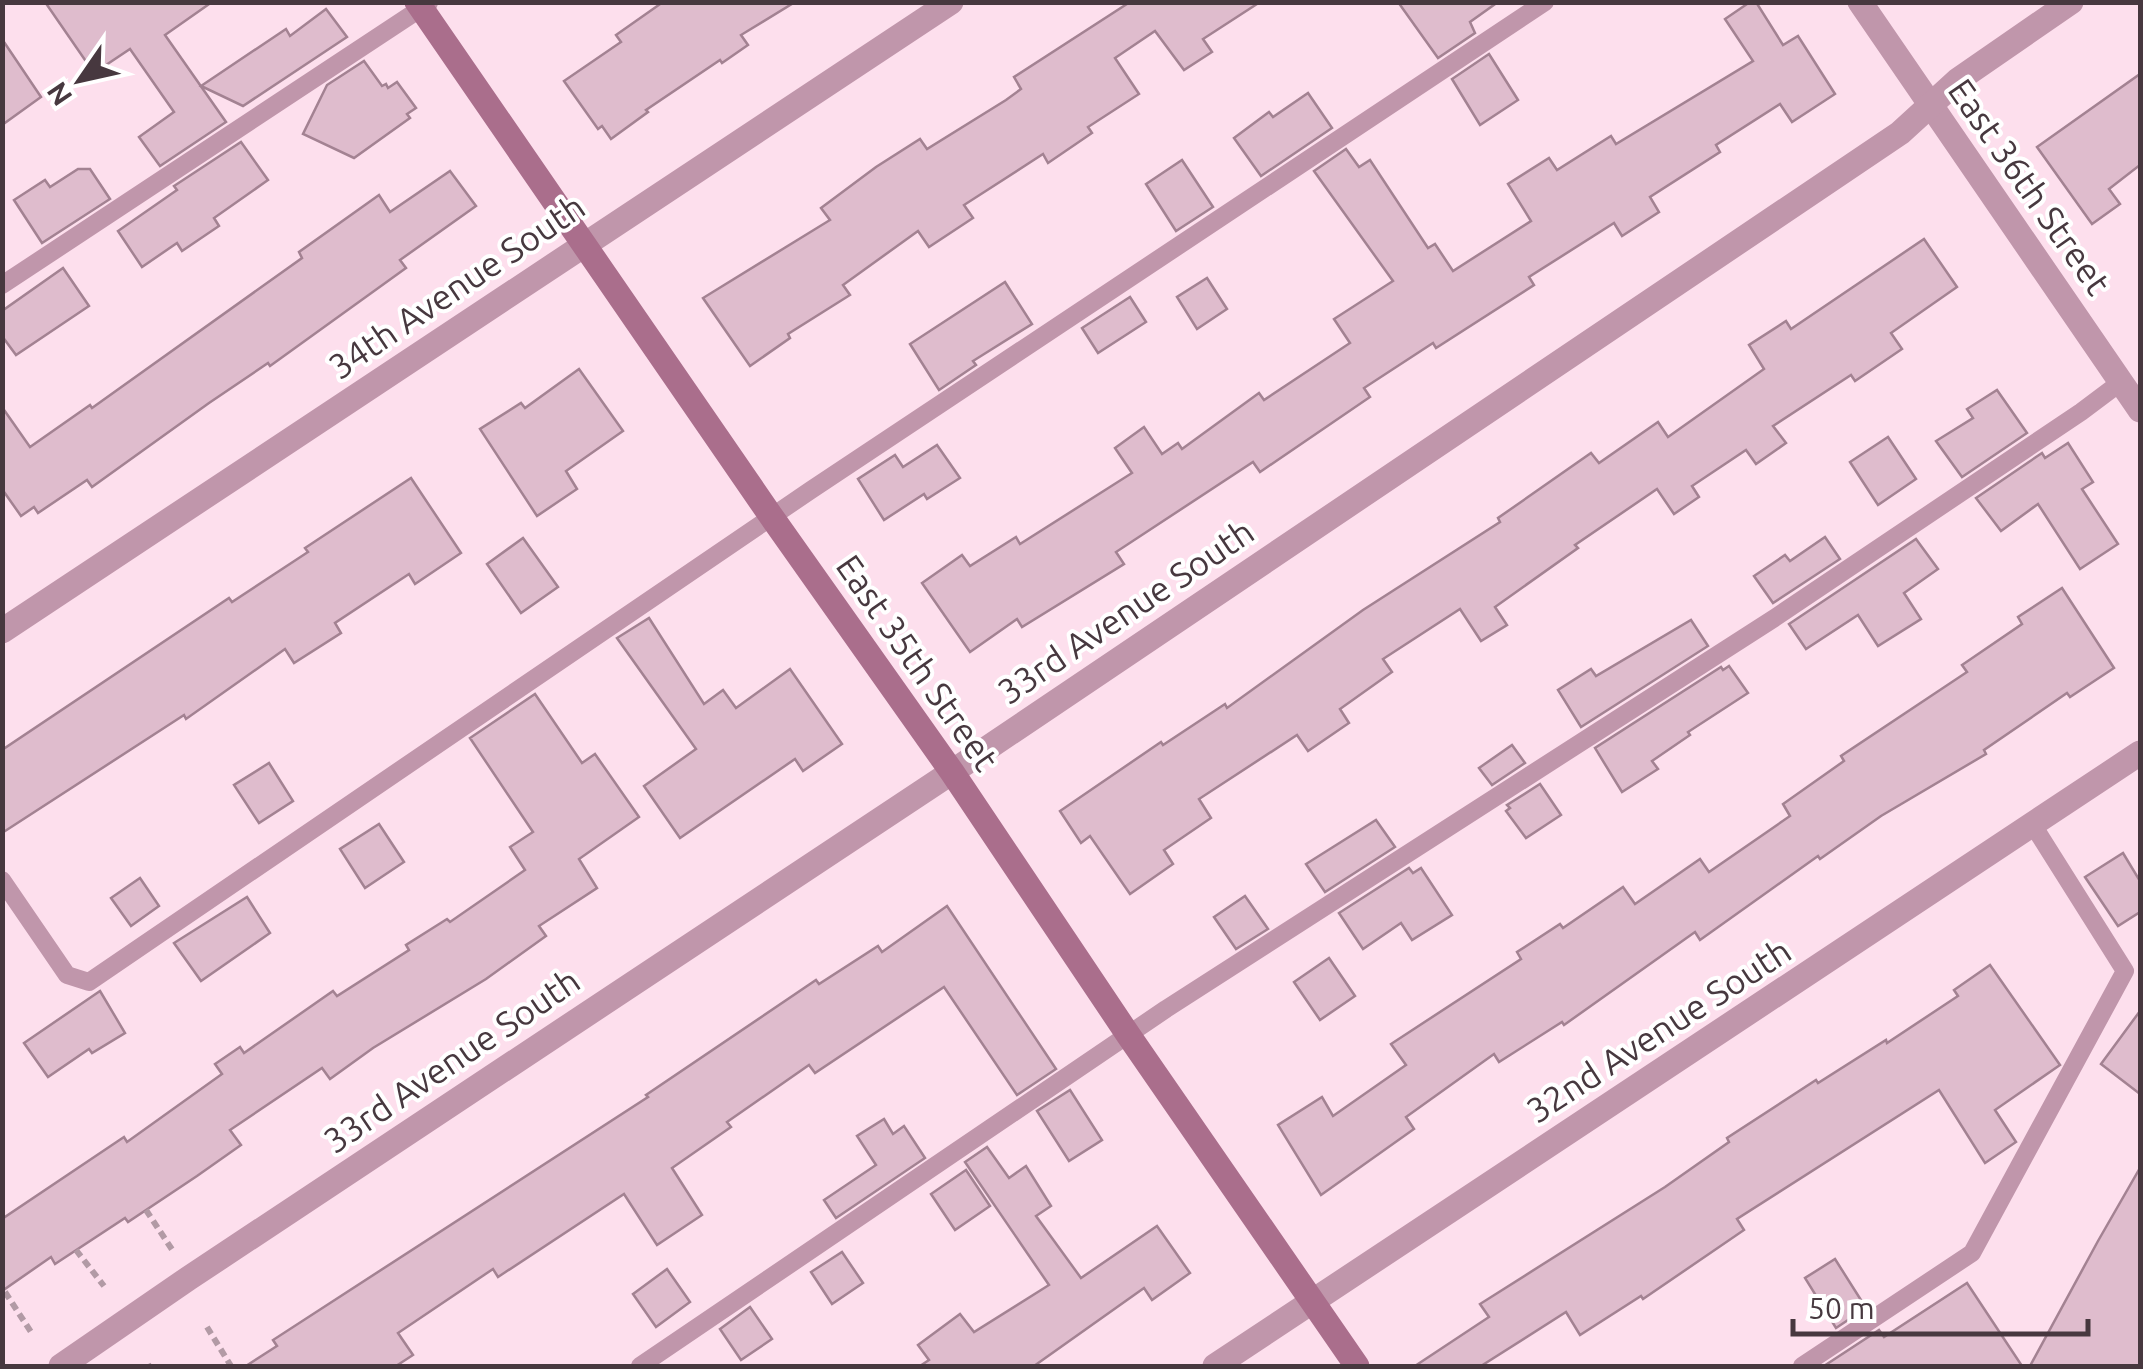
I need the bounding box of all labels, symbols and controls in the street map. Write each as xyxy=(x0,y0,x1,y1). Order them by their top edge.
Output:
north arrow xyxy=(30,30,130,130)
street label: East 36th Street xyxy=(1941,71,2119,302)
text: N xyxy=(40,77,78,112)
street label: 34th Avenue South xyxy=(321,186,592,387)
street label: 33rd Avenue South xyxy=(990,511,1261,712)
street label: East 35th Street xyxy=(829,547,1007,778)
street label: 32nd Avenue South xyxy=(1519,930,1798,1130)
street label: 33rd Avenue South xyxy=(316,960,587,1161)
scale bar xyxy=(1793,1274,2088,1336)
text: 50 m xyxy=(1808,1291,1875,1325)

